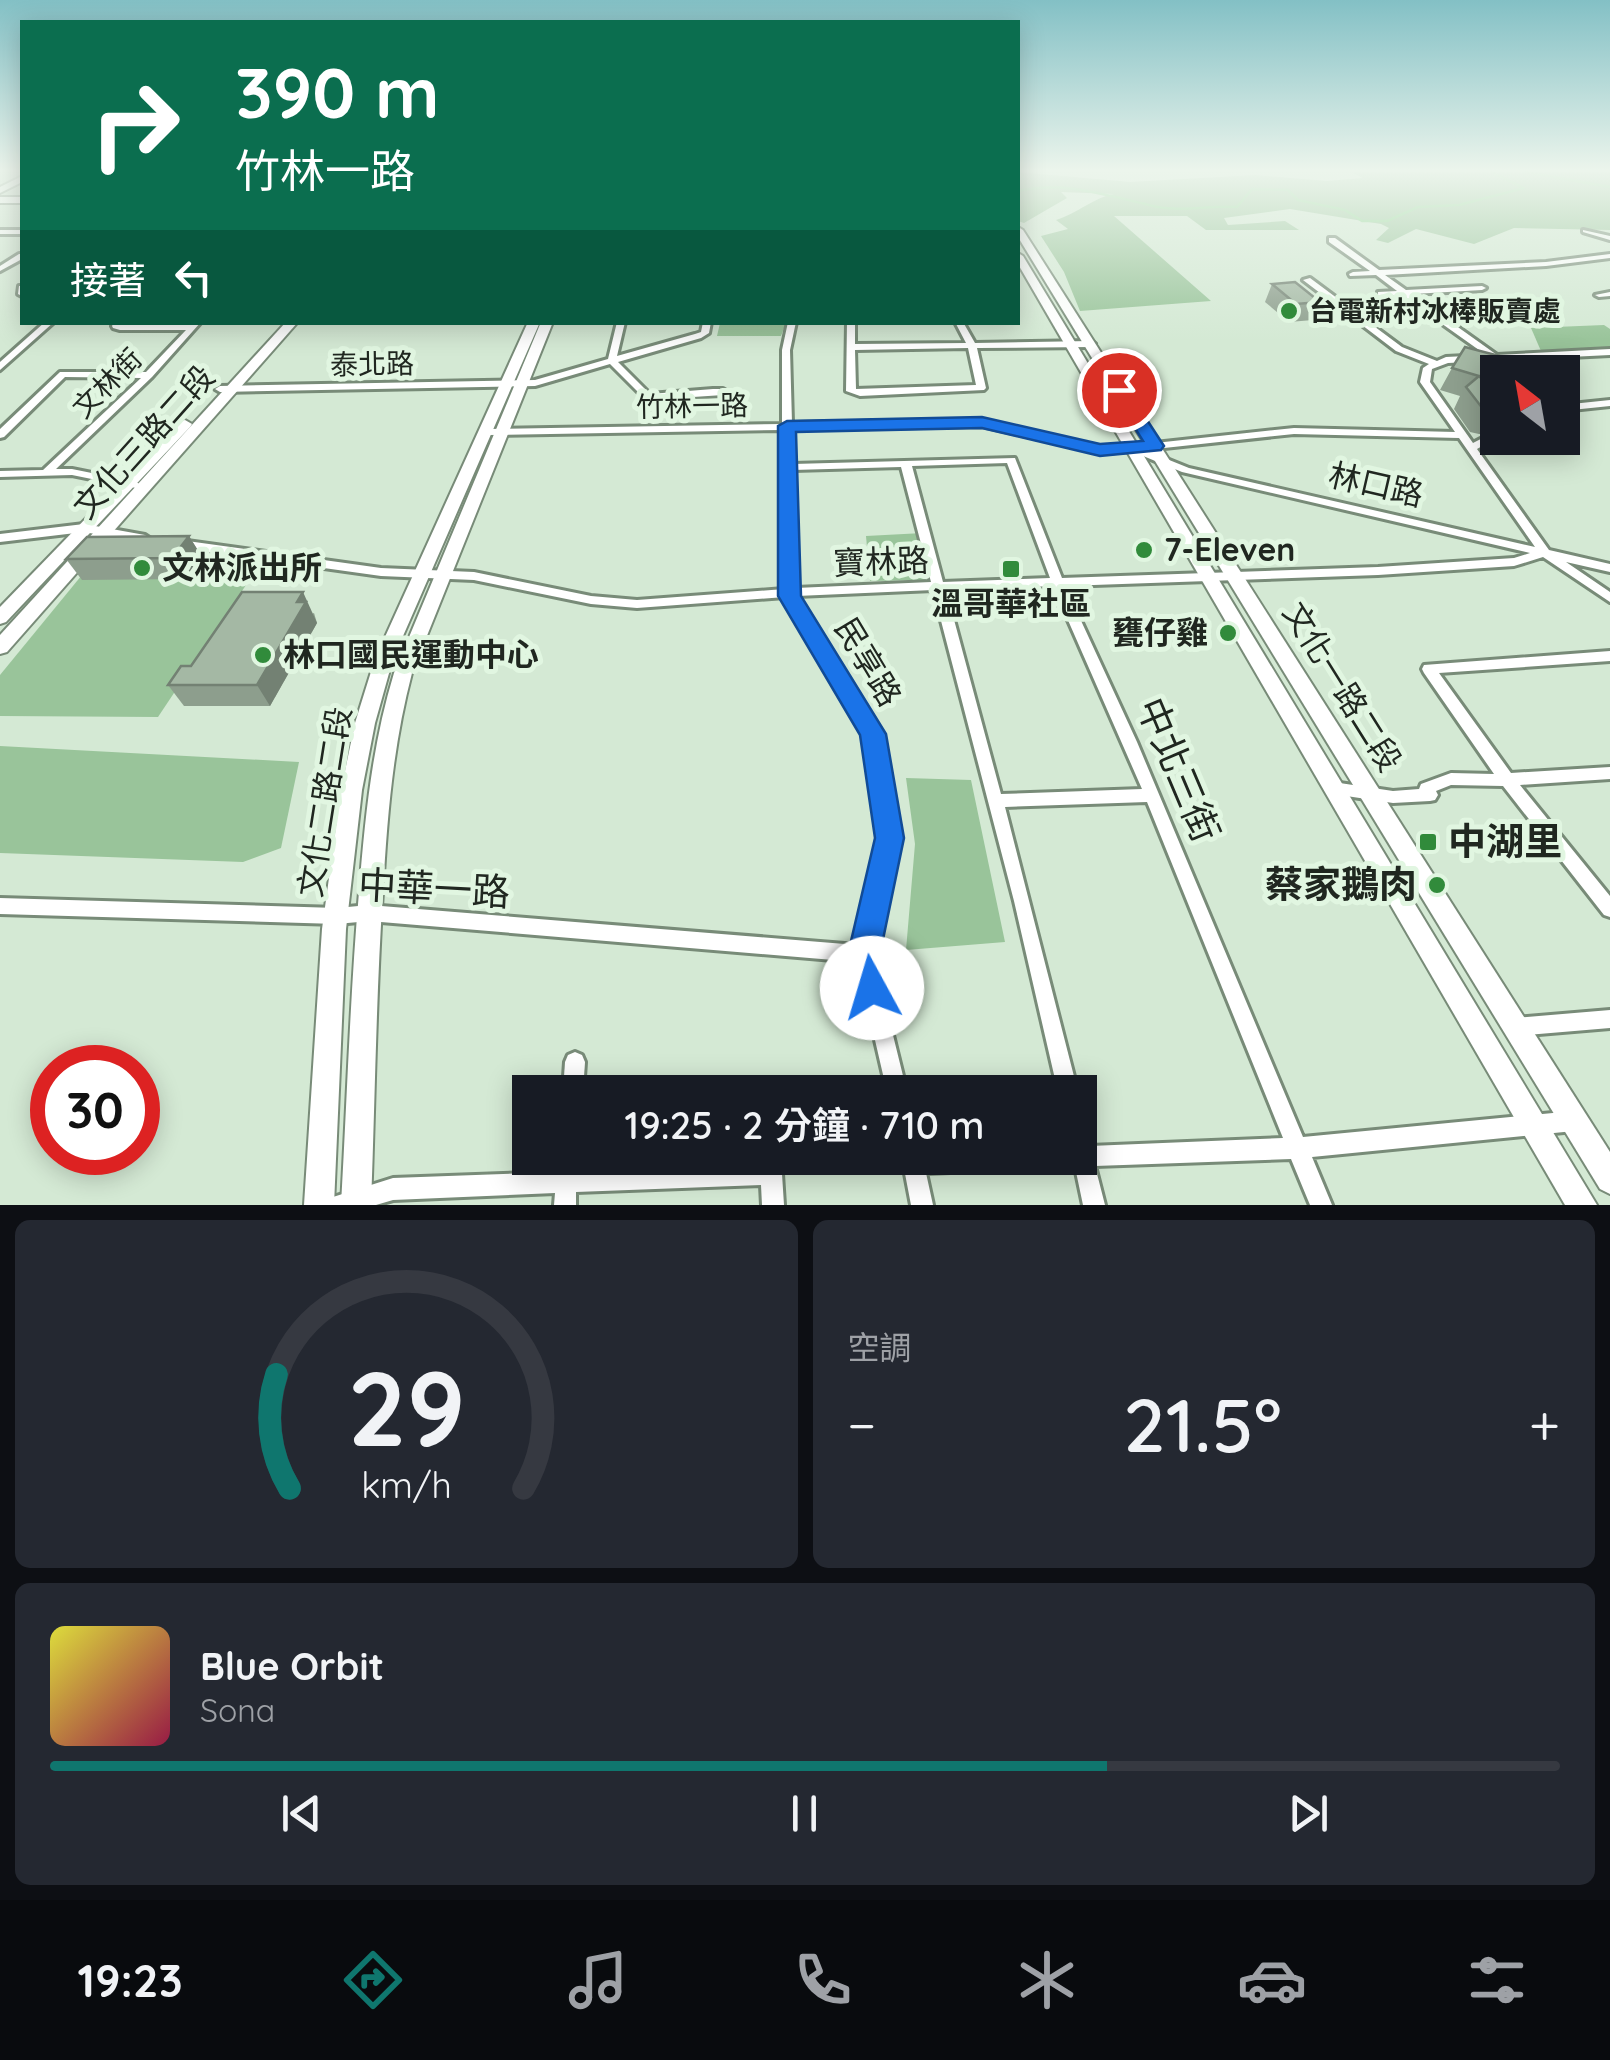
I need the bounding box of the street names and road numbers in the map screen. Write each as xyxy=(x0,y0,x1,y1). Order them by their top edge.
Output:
street label: 文林街 xyxy=(65,341,149,425)
street label: 泰北路 xyxy=(330,345,414,382)
street label: 文化三路二段 xyxy=(64,357,222,526)
street label: 竹林一路 xyxy=(636,387,748,424)
street label: 林口路 xyxy=(1325,454,1428,514)
street label: 寶林路 xyxy=(832,539,930,583)
street label: 文化一路二段 xyxy=(1275,594,1411,778)
street label: 民享路 xyxy=(827,610,911,713)
street label: 中北三街 xyxy=(1127,690,1231,849)
street label: 文化二路二段 xyxy=(289,704,359,900)
street label: 中華一路 xyxy=(357,860,511,916)

